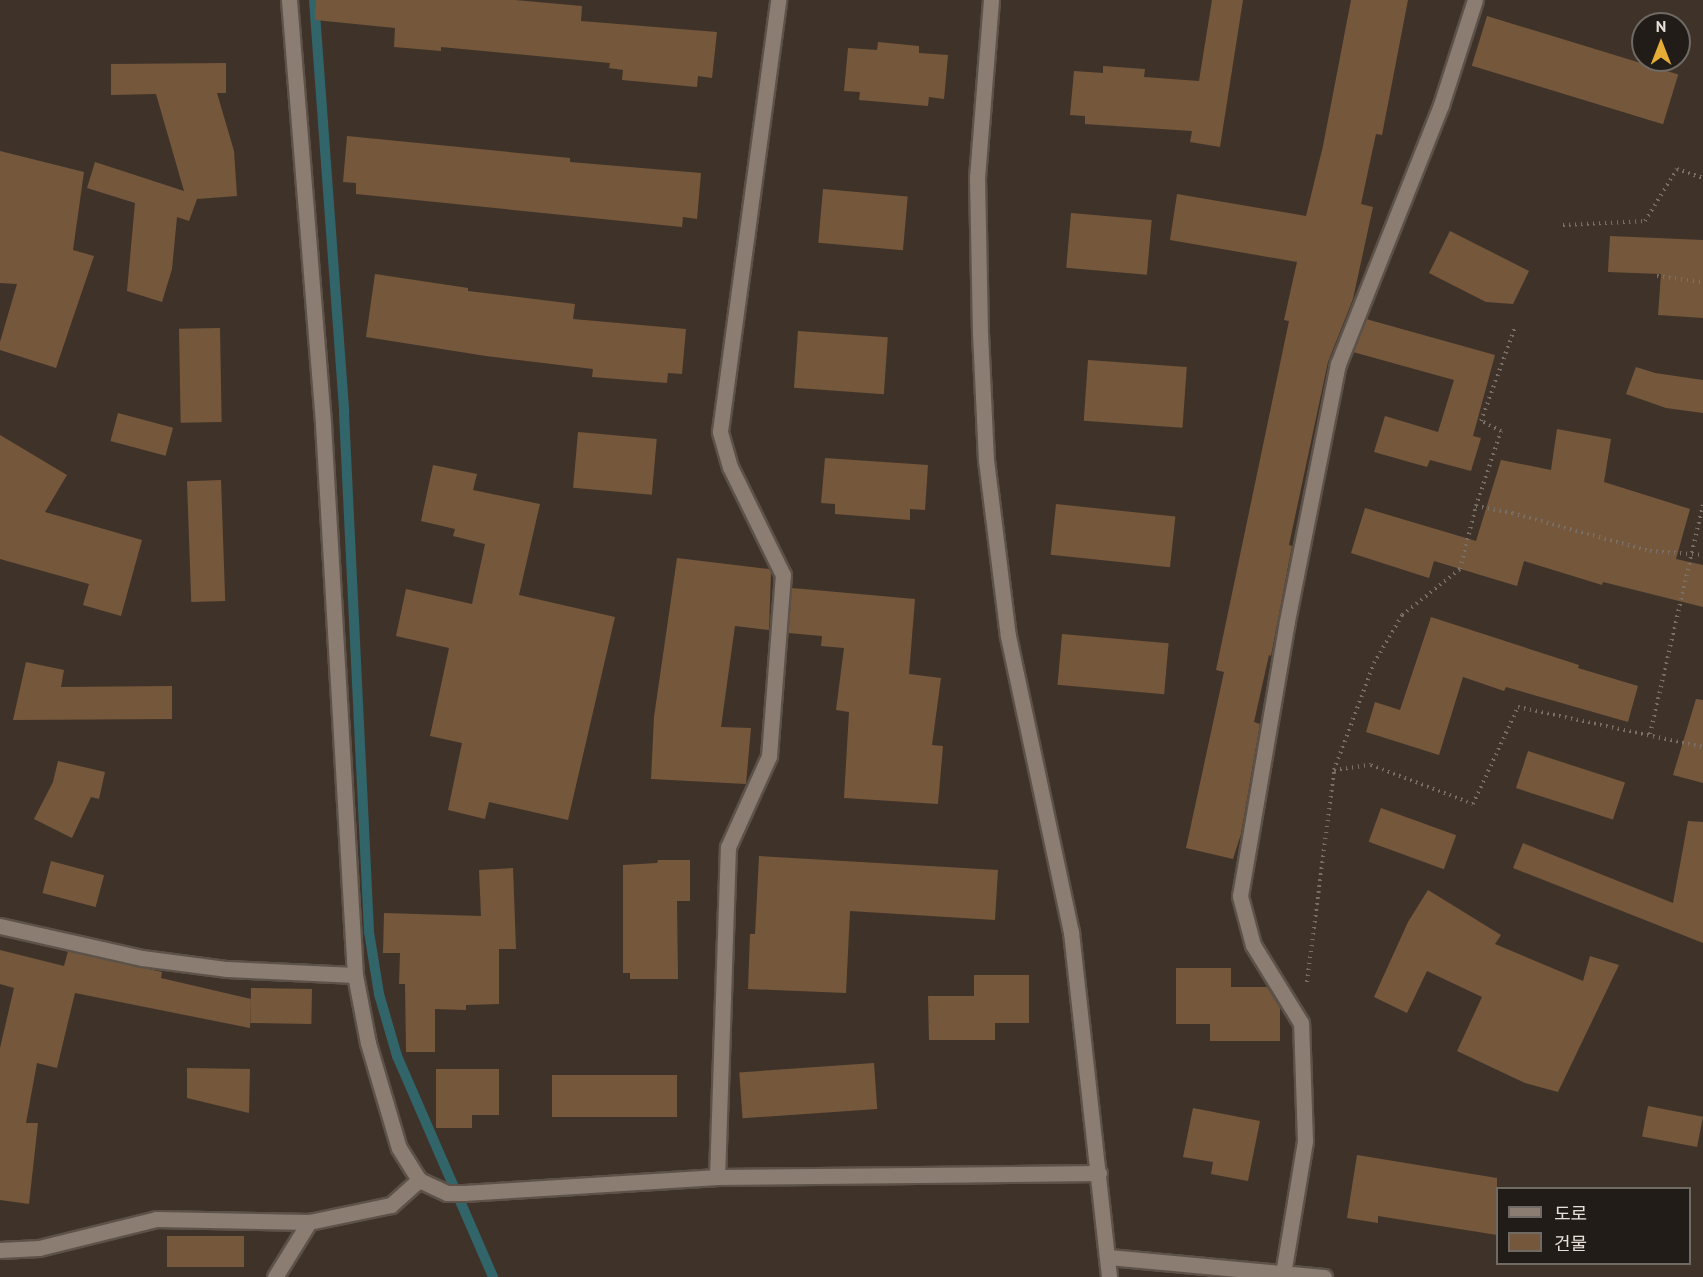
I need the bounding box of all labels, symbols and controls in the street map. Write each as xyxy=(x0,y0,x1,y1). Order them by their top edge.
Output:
north arrow xyxy=(1631,12,1691,72)
text: N xyxy=(1656,16,1666,36)
legend xyxy=(1496,1187,1691,1265)
text: 도로 xyxy=(1554,1202,1587,1225)
text: 건물 xyxy=(1554,1232,1587,1255)

